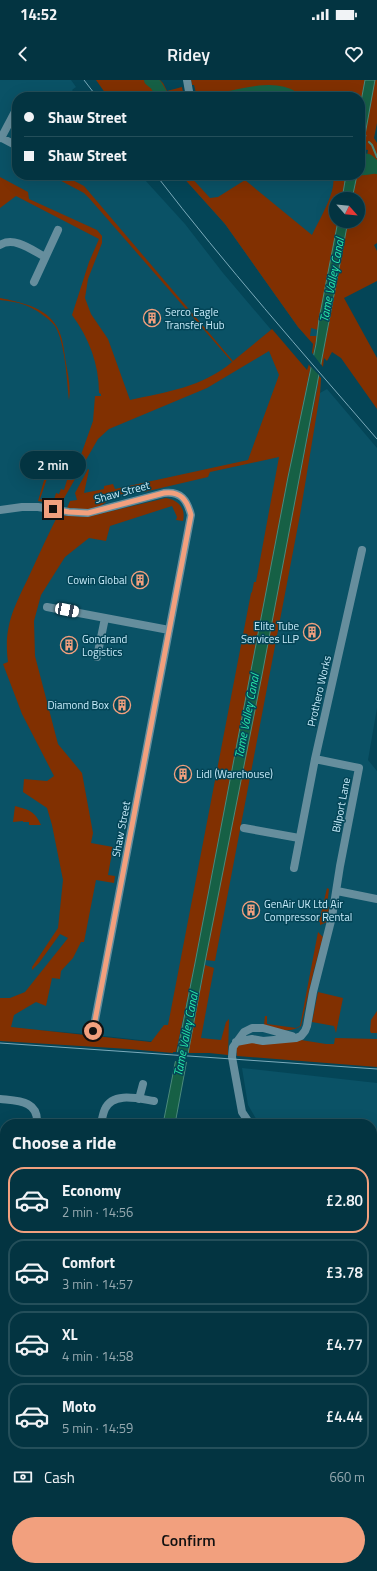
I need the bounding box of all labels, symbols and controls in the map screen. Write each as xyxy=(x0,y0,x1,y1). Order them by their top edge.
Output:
text: 14:52 xyxy=(20,3,57,26)
text: Ridey xyxy=(167,41,210,68)
icon: back xyxy=(12,43,34,65)
icon: heart xyxy=(343,43,365,65)
text: Shaw Street xyxy=(48,106,127,129)
text: Shaw Street xyxy=(48,144,127,167)
north arrow xyxy=(329,192,365,228)
map controls xyxy=(329,192,365,228)
water label: Tame Valley Canal xyxy=(314,235,349,324)
place label: Serco Eagle Transfer Hub xyxy=(165,304,225,333)
building icon: Serco Eagle Transfer Hub xyxy=(142,308,162,328)
callout: 2 min xyxy=(20,451,86,479)
text: 2 min xyxy=(37,455,69,475)
street label: Shaw Street xyxy=(93,477,152,507)
route end xyxy=(44,500,62,518)
building icon: Cowin Global xyxy=(130,570,150,590)
place label: Cowin Global xyxy=(67,572,127,588)
car xyxy=(54,602,80,618)
place label: Elite Tube Services LLP xyxy=(241,618,299,647)
building icon: Elite Tube Services LLP xyxy=(302,622,322,642)
place label: Gondrand Logistics xyxy=(82,631,128,660)
building icon: Gondrand Logistics xyxy=(59,635,79,655)
street label: Prothero Works xyxy=(303,654,335,728)
water label: Tame Valley Canal xyxy=(229,671,264,760)
building icon: Diamond Box xyxy=(112,695,132,715)
place label: Diamond Box xyxy=(47,697,109,713)
building icon: Lidl (Warehouse) xyxy=(173,764,193,784)
place label: Lidl (Warehouse) xyxy=(196,766,273,782)
street label: Bilport Lane xyxy=(328,776,354,834)
street label: Shaw Street xyxy=(108,800,134,858)
place label: GenAir UK Ltd Air Compressor Rental xyxy=(264,896,352,925)
building icon: GenAir UK Ltd Air Compressor Rental xyxy=(241,900,261,920)
water label: Tame Valley Canal xyxy=(168,989,203,1078)
route start xyxy=(84,1022,102,1040)
text: Choose a ride xyxy=(12,1129,116,1156)
text: Economy xyxy=(62,1179,121,1202)
icon: car xyxy=(14,1182,50,1218)
text: £2.80 xyxy=(326,1189,363,1212)
text: 2 min · 14:56 xyxy=(62,1202,133,1222)
text: Comfort xyxy=(62,1251,115,1274)
icon: car xyxy=(14,1254,50,1290)
text: £3.78 xyxy=(326,1261,363,1284)
text: 3 min · 14:57 xyxy=(62,1274,133,1294)
text: XL xyxy=(62,1323,78,1346)
icon: car xyxy=(14,1326,50,1362)
text: £4.77 xyxy=(326,1333,363,1356)
text: 4 min · 14:58 xyxy=(62,1346,133,1366)
text: Moto xyxy=(62,1395,96,1418)
icon: car xyxy=(14,1398,50,1434)
text: £4.44 xyxy=(326,1405,363,1428)
text: 5 min · 14:59 xyxy=(62,1418,133,1438)
icon: cash xyxy=(12,1466,34,1488)
text: Cash xyxy=(44,1466,75,1489)
text: 660 m xyxy=(329,1467,365,1487)
button: Confirm xyxy=(12,1517,365,1563)

